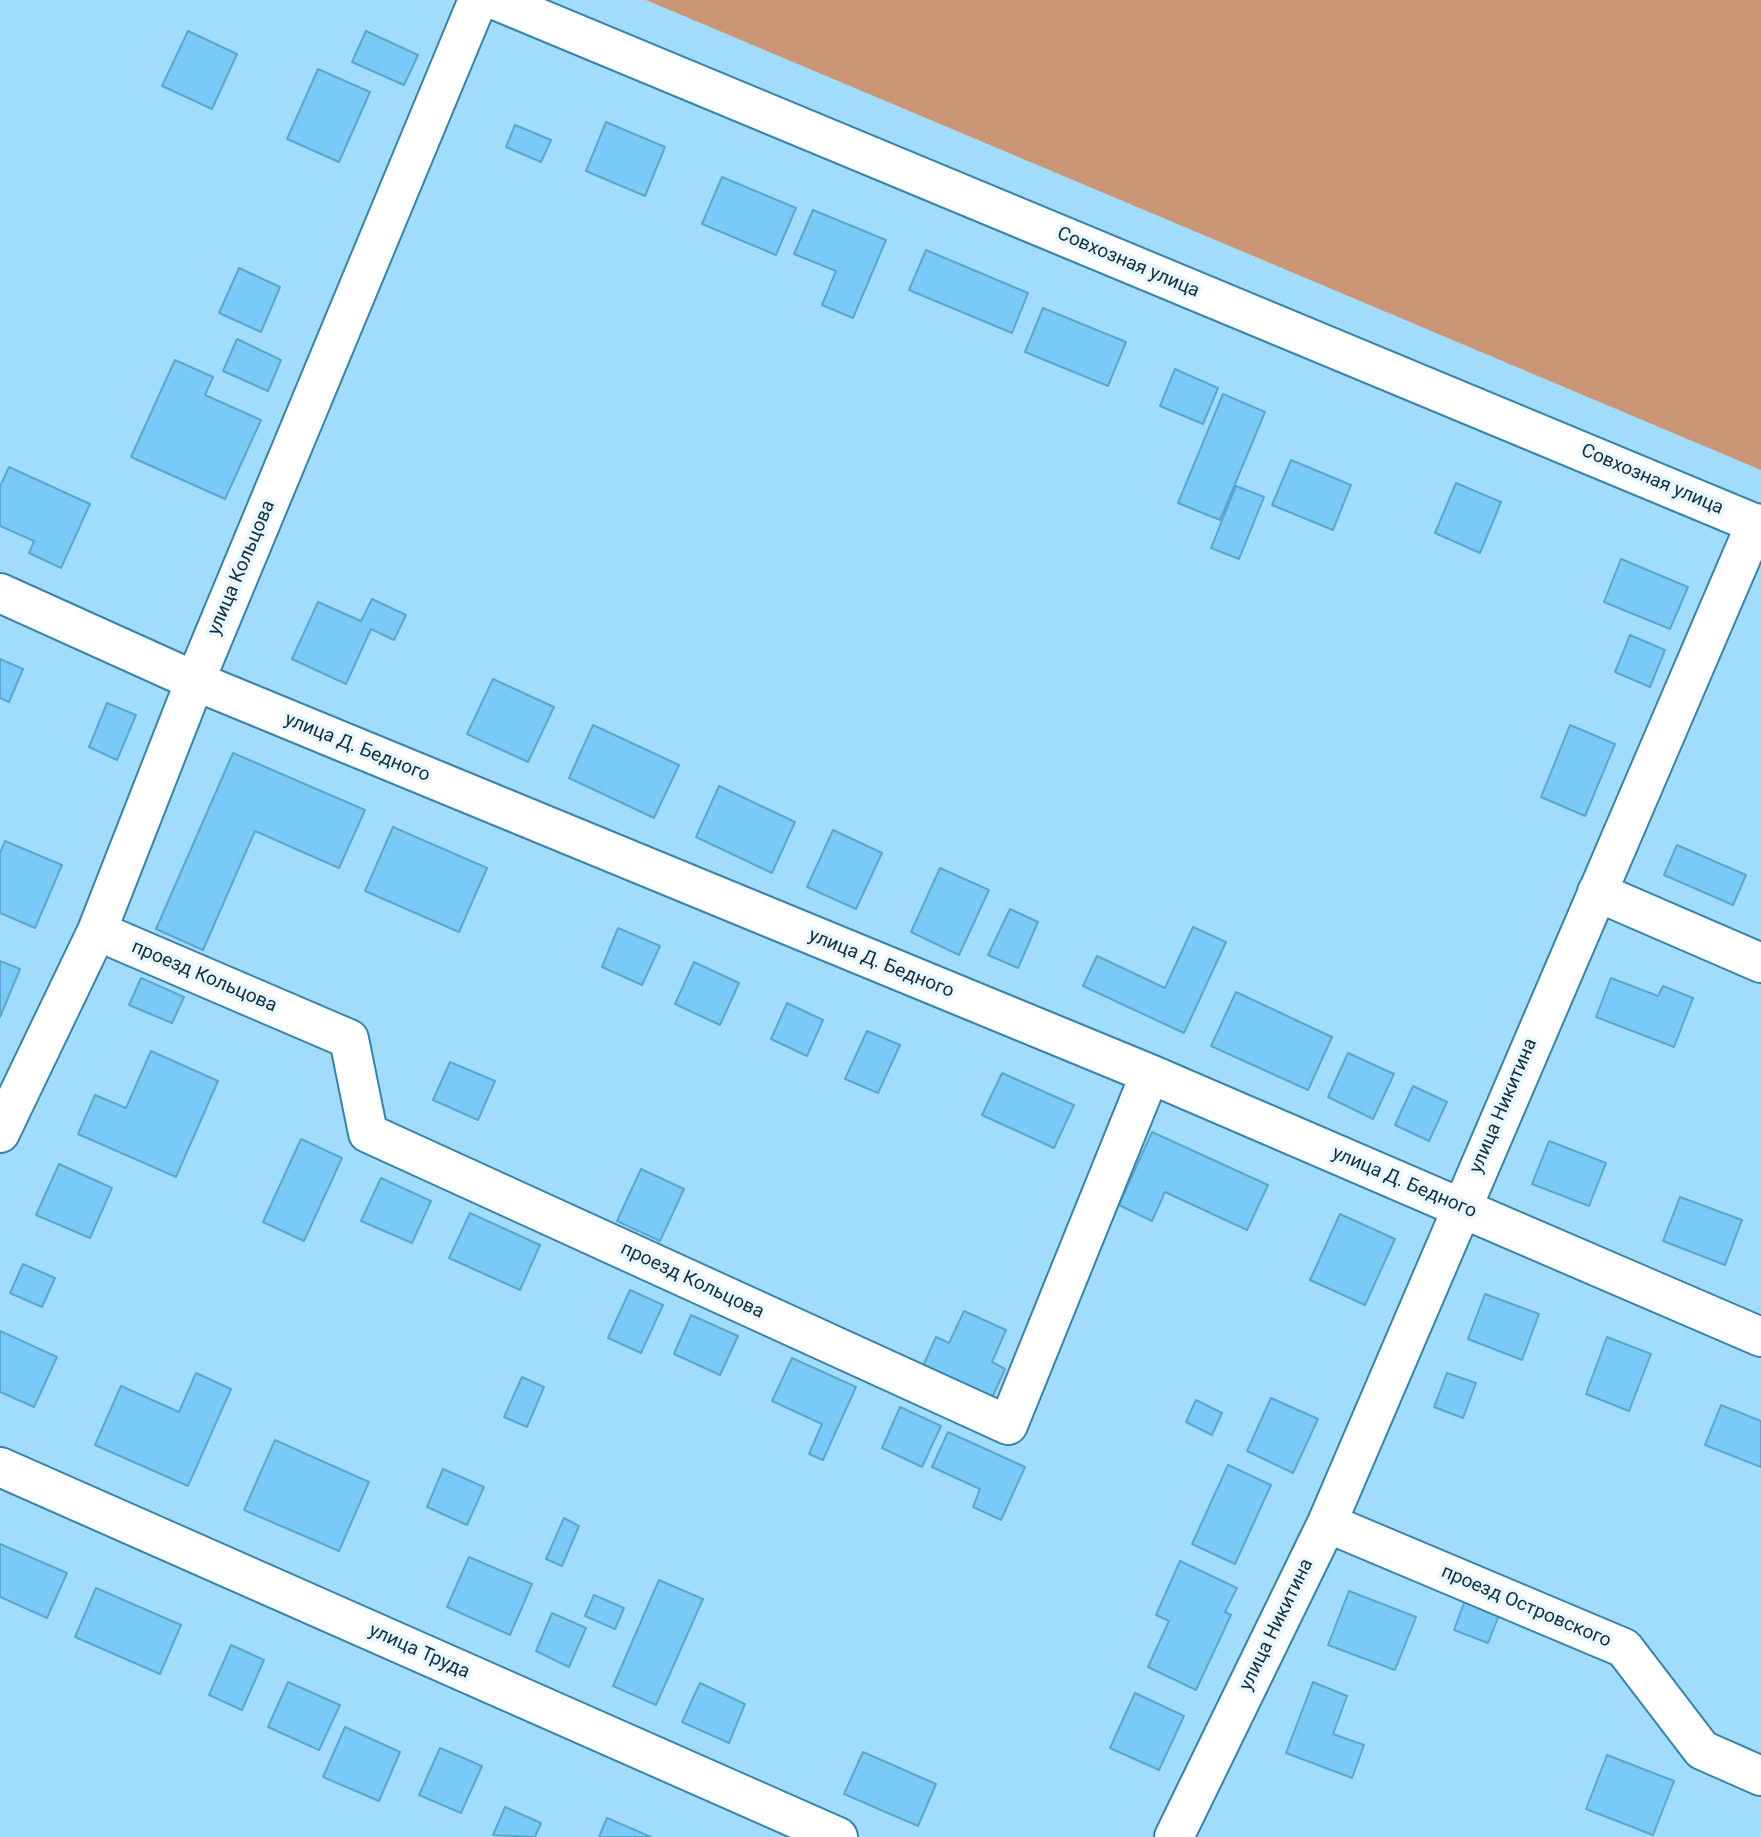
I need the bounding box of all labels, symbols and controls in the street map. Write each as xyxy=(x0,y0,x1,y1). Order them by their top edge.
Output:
street label: Совхозная улица xyxy=(1053,223,1203,303)
street label: Совхозная улица xyxy=(1577,440,1727,520)
street label: улица Кольцова xyxy=(203,497,281,639)
street label: улица Д. Бедного xyxy=(281,708,433,788)
street label: улица Д. Бедного xyxy=(805,924,957,1004)
street label: проезд Кольцова xyxy=(128,936,280,1018)
street label: улица Никитина xyxy=(1465,1035,1543,1177)
street label: улица Д. Бедного xyxy=(1328,1142,1480,1224)
street label: проезд Кольцова xyxy=(617,1238,767,1324)
street label: улица Никитина xyxy=(1235,1555,1319,1695)
street label: проезд Островского xyxy=(1438,1561,1614,1653)
street label: улица Труда xyxy=(365,1620,473,1684)

